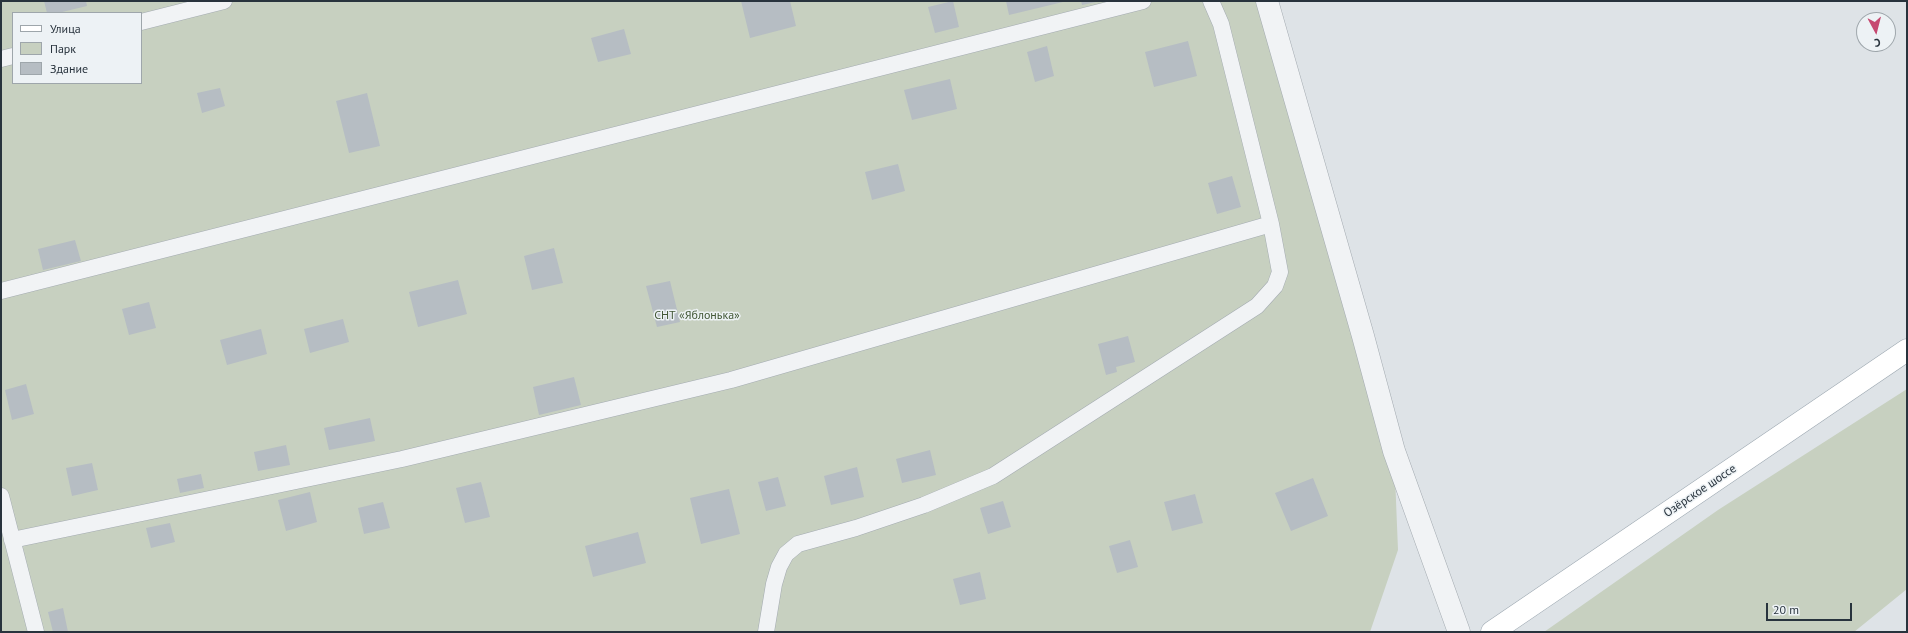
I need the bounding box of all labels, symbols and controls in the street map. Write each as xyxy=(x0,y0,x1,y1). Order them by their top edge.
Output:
legend xyxy=(12,12,142,84)
north arrow xyxy=(1856,12,1896,52)
text: Улица xyxy=(50,21,81,36)
text: С xyxy=(1873,36,1881,50)
text: Парк xyxy=(50,41,76,56)
text: Здание xyxy=(50,61,88,76)
park label: СНТ «Яблонька» xyxy=(654,309,740,323)
street label: Озёрское шоссе xyxy=(1661,461,1739,521)
scale bar xyxy=(1768,595,1854,621)
text: 20 m xyxy=(1773,602,1799,617)

